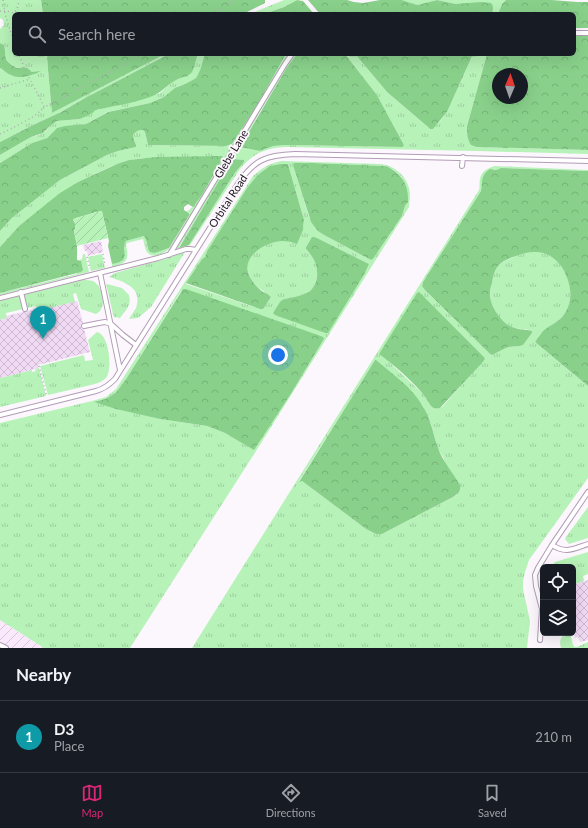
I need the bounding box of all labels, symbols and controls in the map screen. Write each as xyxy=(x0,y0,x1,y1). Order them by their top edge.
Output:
search box xyxy=(12,12,576,56)
icon: search xyxy=(26,23,48,45)
text: Search here xyxy=(58,25,135,43)
north arrow xyxy=(492,68,528,104)
street label: Glebe Lane xyxy=(211,127,250,180)
street label: Orbital Road xyxy=(206,172,250,230)
pin: 1 xyxy=(30,306,56,339)
your location xyxy=(268,345,288,365)
map controls xyxy=(540,564,576,636)
button: locate xyxy=(540,564,576,600)
button: layers xyxy=(540,600,576,636)
text: Nearby xyxy=(16,664,71,685)
text: D3 xyxy=(54,720,74,738)
text: 1 xyxy=(25,729,33,745)
text: 210 m xyxy=(535,729,572,745)
text: Place xyxy=(54,738,84,754)
tab: Map xyxy=(81,782,103,819)
tab: Directions xyxy=(266,782,315,819)
tab: Saved xyxy=(478,782,507,819)

